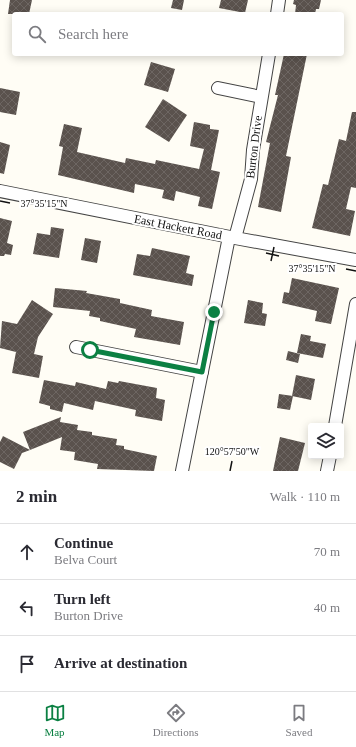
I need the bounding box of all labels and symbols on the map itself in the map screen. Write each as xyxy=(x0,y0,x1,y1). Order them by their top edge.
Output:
street label: Burton Drive xyxy=(243,115,265,179)
text: 37°35'15"N xyxy=(20,198,68,209)
street label: East Hackett Road xyxy=(133,212,223,242)
text: 37°35'15"N xyxy=(288,263,336,274)
route end xyxy=(205,303,223,321)
route start xyxy=(81,341,99,359)
text: 120°57'50"W xyxy=(205,446,260,457)

